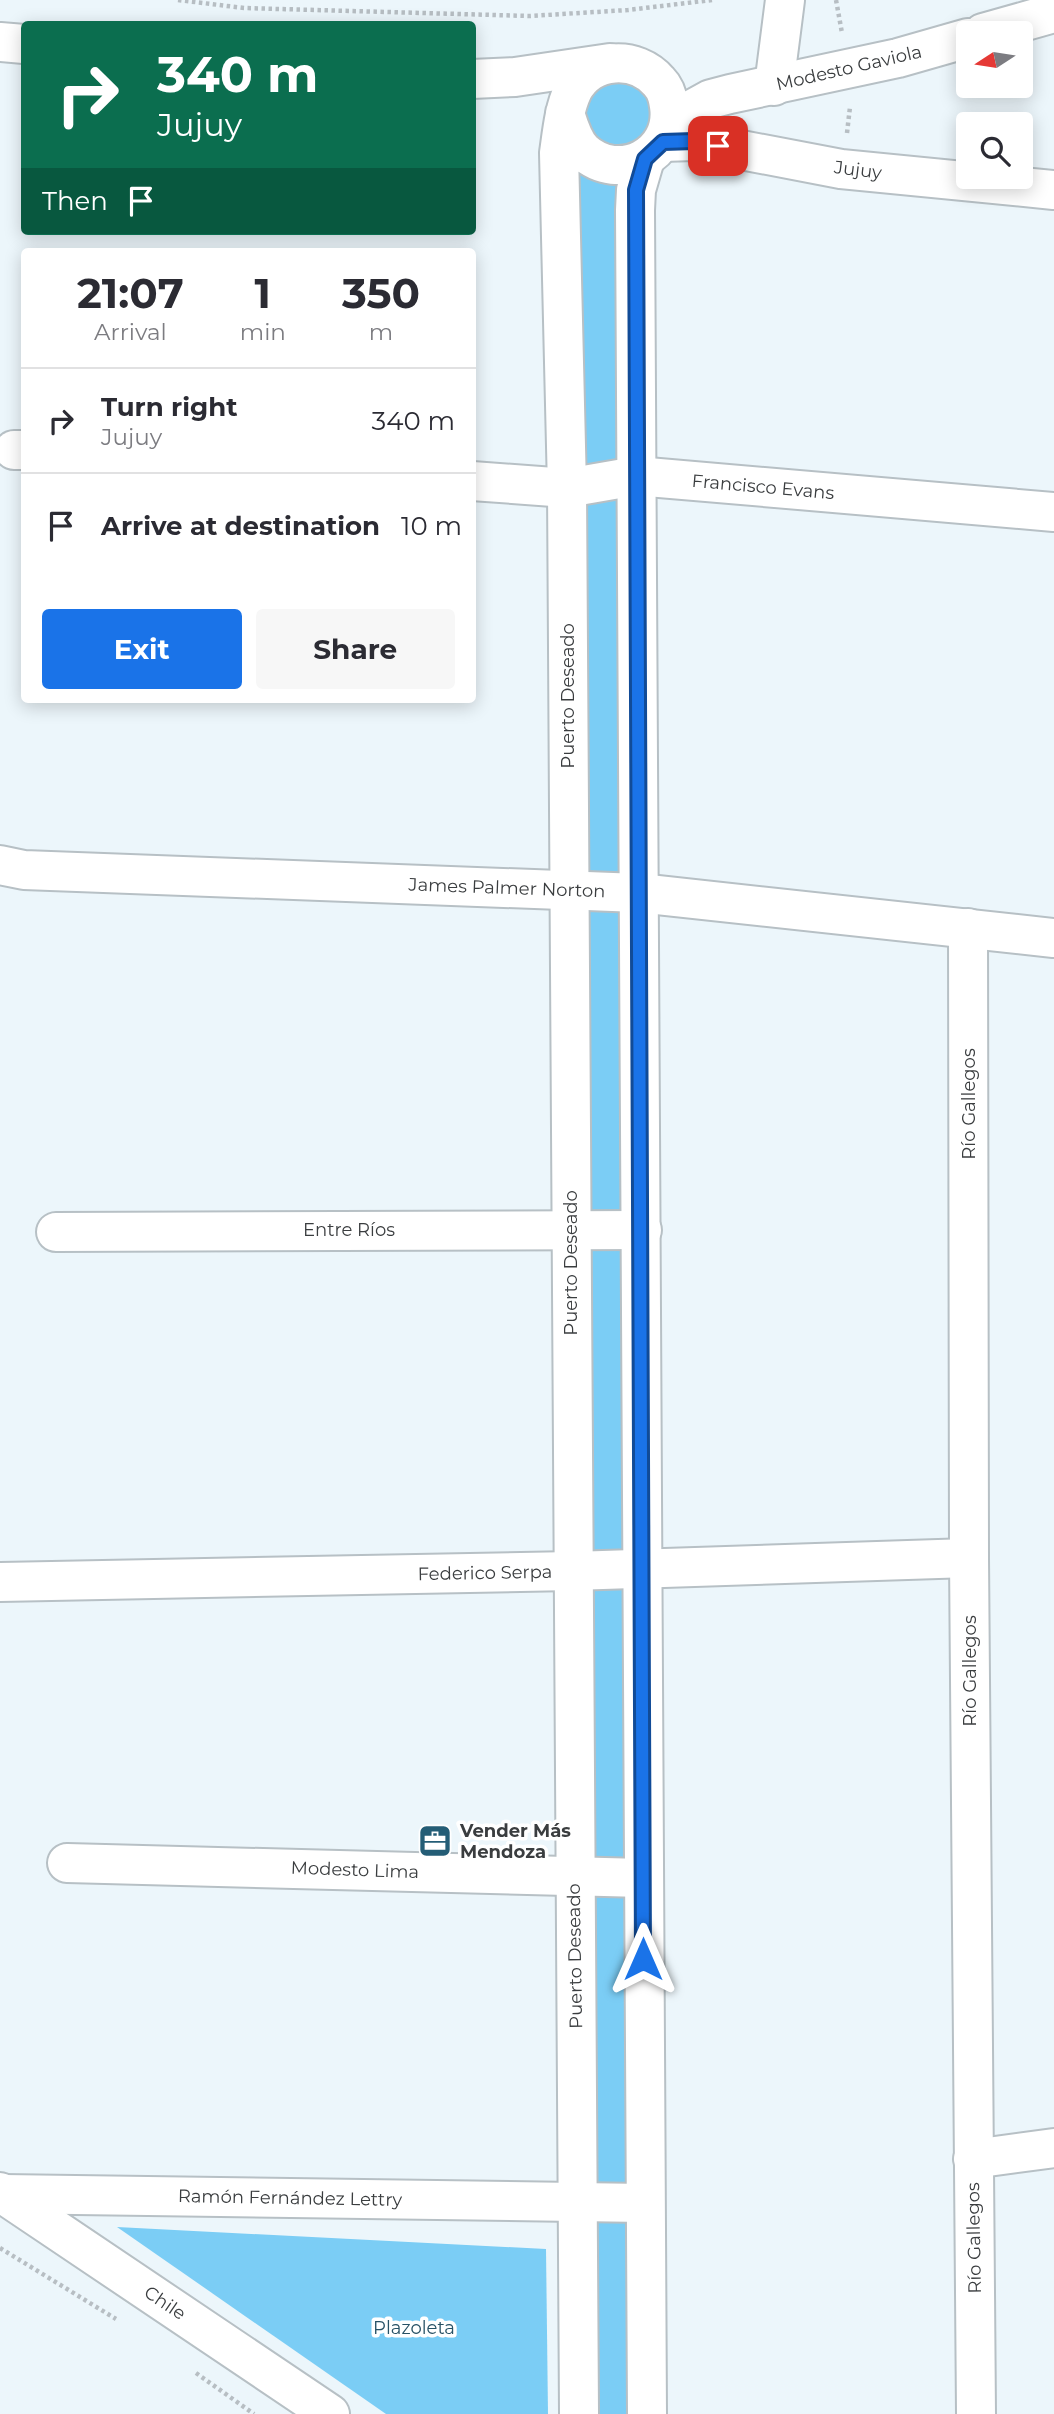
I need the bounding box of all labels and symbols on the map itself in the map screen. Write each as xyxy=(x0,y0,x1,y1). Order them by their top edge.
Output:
north arrow xyxy=(956,21,1032,98)
street label: Modesto Gaviola xyxy=(774,41,924,95)
pin xyxy=(688,116,748,176)
street label: Jujuy xyxy=(832,156,883,184)
street label: Francisco Evans xyxy=(691,470,835,504)
street label: Puerto Deseado xyxy=(557,623,579,769)
street label: James Palmer Norton xyxy=(407,874,606,902)
street label: Río Gallegos xyxy=(958,1048,980,1160)
street label: Puerto Deseado xyxy=(560,1190,582,1336)
street label: Entre Ríos xyxy=(303,1219,395,1241)
street label: Federico Serpa xyxy=(417,1561,553,1585)
street label: Río Gallegos xyxy=(959,1615,981,1727)
place label: Vender Más Mendoza xyxy=(459,1820,571,1863)
office icon: Vender Más Mendoza xyxy=(416,1822,454,1860)
street label: Modesto Lima xyxy=(290,1857,420,1883)
street label: Puerto Deseado xyxy=(563,1883,587,2029)
position arrow xyxy=(606,1922,680,1996)
street label: Río Gallegos xyxy=(962,2182,986,2294)
street label: Ramón Fernández Lettry xyxy=(178,2185,403,2211)
street label: Chile xyxy=(140,2281,190,2325)
park label: Plazoleta xyxy=(373,2317,455,2339)

